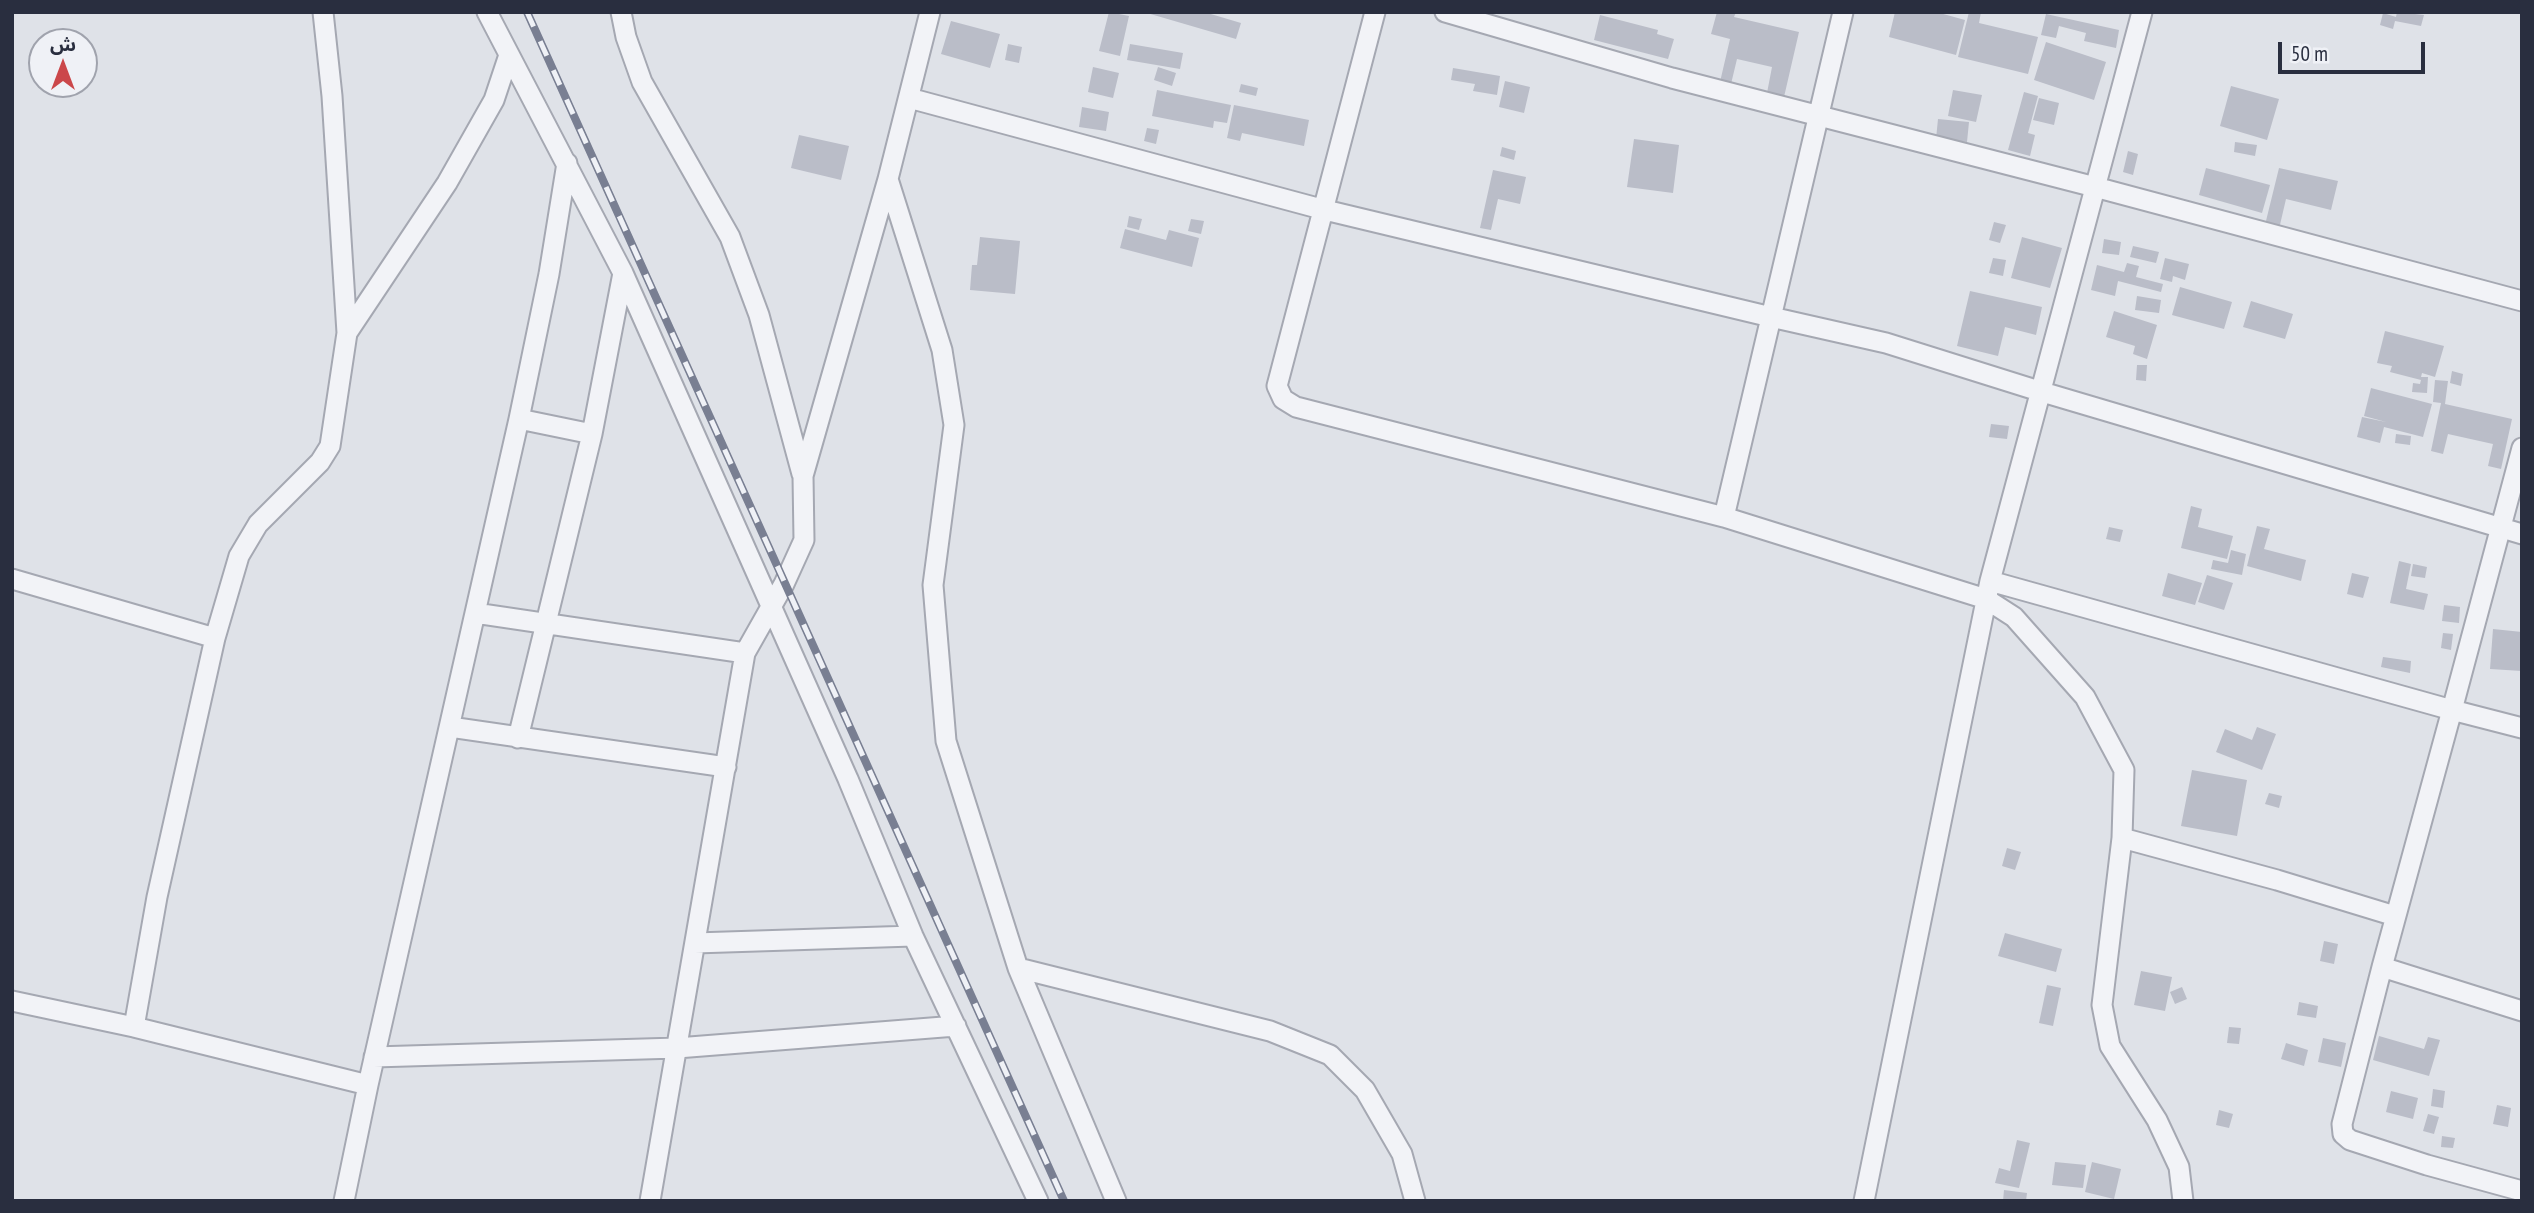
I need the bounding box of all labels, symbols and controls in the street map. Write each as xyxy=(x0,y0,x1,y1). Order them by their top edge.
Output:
north arrow xyxy=(28,28,98,98)
scale bar xyxy=(2282,28,2429,72)
text: ش xyxy=(50,32,76,56)
text: 50 m xyxy=(2291,40,2328,67)

